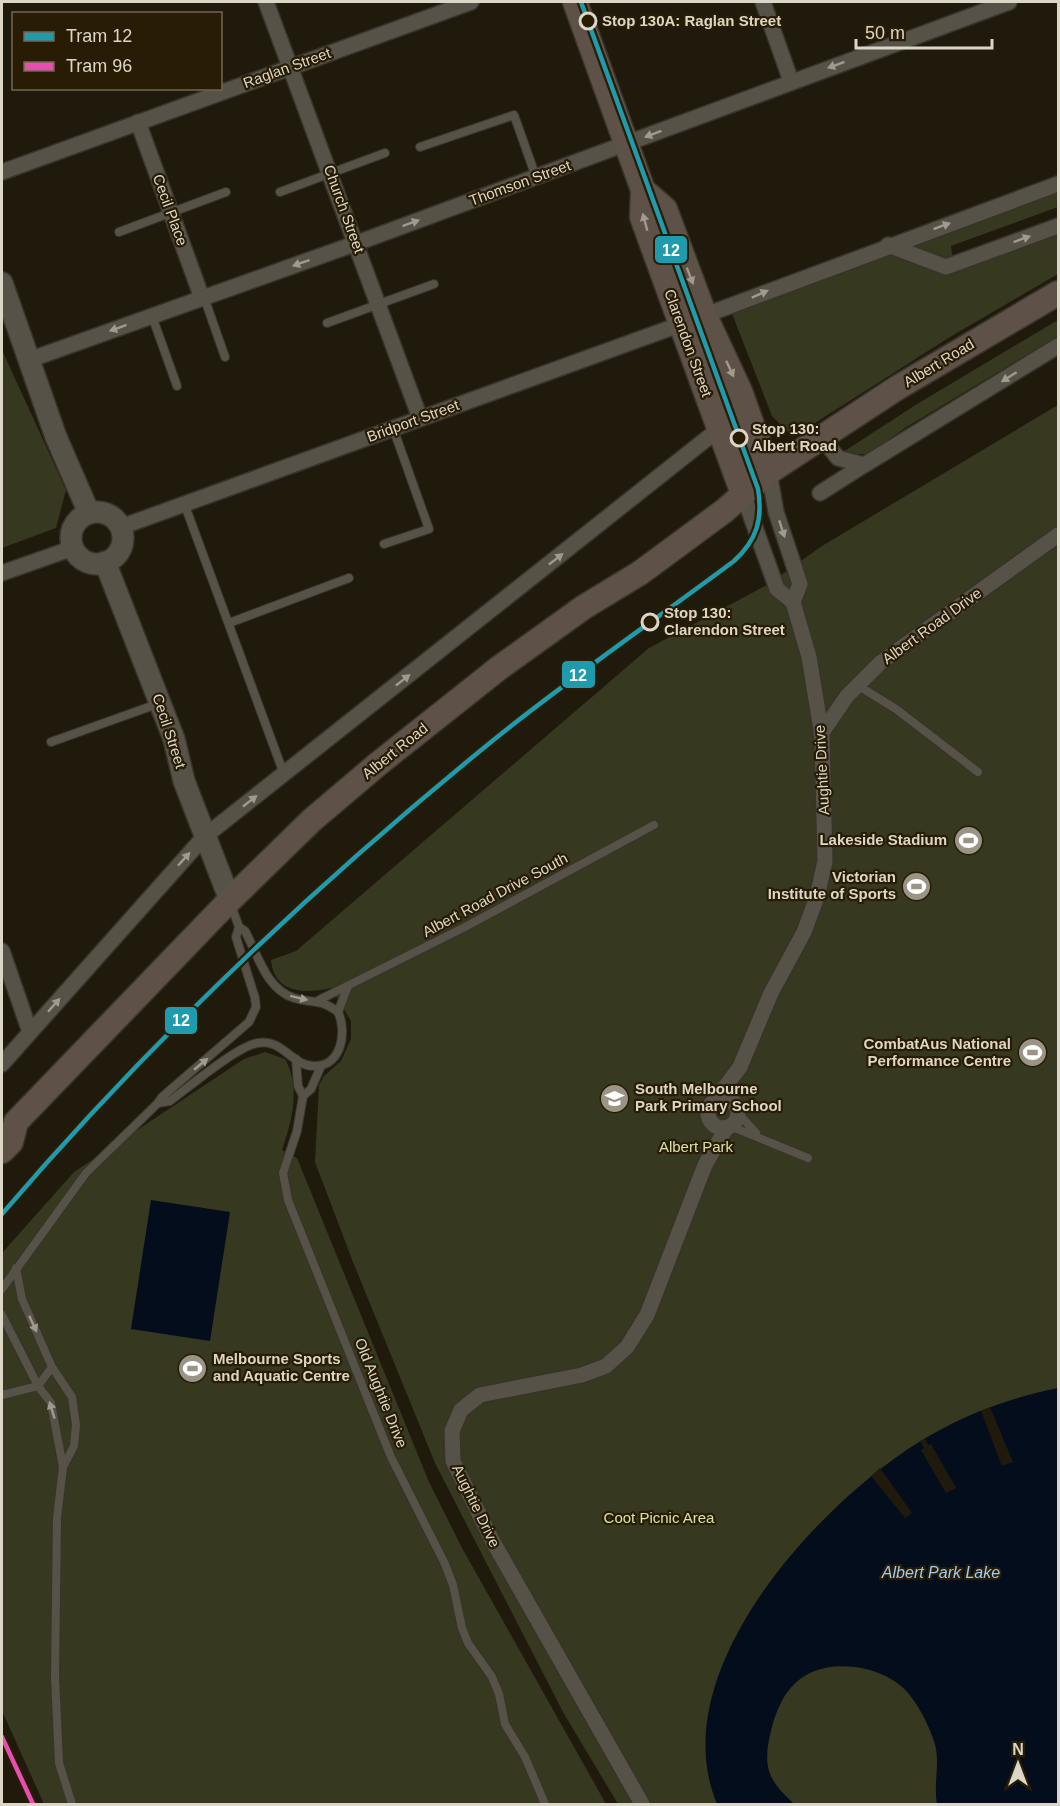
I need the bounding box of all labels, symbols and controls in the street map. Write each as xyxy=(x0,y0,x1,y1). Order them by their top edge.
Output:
legend xyxy=(12,12,222,90)
marker: Stop 130A: Raglan Street xyxy=(579,12,597,30)
place label: Stop 130A: Raglan Street xyxy=(602,12,781,29)
scale bar xyxy=(856,12,992,50)
text: 50 m xyxy=(865,23,905,43)
text: Tram 12 xyxy=(66,26,132,46)
street label: Raglan Street xyxy=(241,44,334,91)
text: Tram 96 xyxy=(66,56,132,76)
one-way arrow xyxy=(827,61,845,70)
one-way arrow xyxy=(644,130,662,140)
street label: Thomson Street xyxy=(467,156,574,209)
street label: Church Street xyxy=(321,162,369,256)
street label: Cecil Place xyxy=(150,172,191,248)
one-way arrow xyxy=(639,213,649,231)
one-way arrow xyxy=(403,218,421,228)
one-way arrow xyxy=(933,220,951,230)
one-way arrow xyxy=(1013,234,1031,244)
line badge: 12 xyxy=(654,235,688,264)
text: 12 xyxy=(662,242,680,259)
one-way arrow xyxy=(292,258,310,268)
one-way arrow xyxy=(686,267,696,285)
street label: Clarendon Street xyxy=(661,287,716,400)
one-way arrow xyxy=(751,290,768,299)
one-way arrow xyxy=(109,324,127,334)
street label: Albert Road xyxy=(900,335,977,390)
one-way arrow xyxy=(725,360,734,377)
one-way arrow xyxy=(1001,371,1017,382)
street label: Bridport Street xyxy=(364,396,462,445)
place label: Stop 130: Albert Road xyxy=(752,420,837,454)
marker: Stop 130: Albert Road xyxy=(730,429,748,447)
one-way arrow xyxy=(778,520,787,538)
one-way arrow xyxy=(548,552,564,565)
street label: Albert Road Drive xyxy=(879,584,985,667)
place label: Stop 130: Clarendon Street xyxy=(664,604,785,638)
marker: Stop 130: Clarendon Street xyxy=(641,613,659,631)
line badge: 12 xyxy=(561,660,596,689)
text: 12 xyxy=(569,667,587,684)
one-way arrow xyxy=(395,673,411,686)
street label: Cecil Street xyxy=(149,691,190,771)
street label: Albert Road xyxy=(359,719,431,782)
street label: Aughtie Drive xyxy=(811,725,832,815)
one-way arrow xyxy=(242,794,258,807)
sports icon: Lakeside Stadium xyxy=(952,824,984,856)
place label: Lakeside Stadium xyxy=(819,831,947,848)
street label: Albert Road Drive South xyxy=(419,849,570,940)
one-way arrow xyxy=(177,852,190,867)
place label: Victorian Institute of Sports xyxy=(768,868,896,902)
sports icon: Victorian Institute of Sports xyxy=(901,870,933,902)
one-way arrow xyxy=(290,994,309,1004)
one-way arrow xyxy=(47,998,60,1013)
line badge: 12 xyxy=(164,1006,198,1035)
text: 12 xyxy=(172,1012,190,1029)
place label: CombatAus National Performance Centre xyxy=(863,1035,1011,1069)
sports icon: CombatAus National Performance Centre xyxy=(1016,1037,1048,1069)
one-way arrow xyxy=(193,1058,209,1071)
place label: South Melbourne Park Primary School xyxy=(635,1080,782,1114)
school or university icon: South Melbourne Park Primary School xyxy=(598,1082,630,1114)
park label: Albert Park xyxy=(659,1138,734,1155)
one-way arrow xyxy=(28,1315,37,1332)
street label: Old Aughtie Drive xyxy=(352,1336,411,1450)
place label: Melbourne Sports and Aquatic Centre xyxy=(213,1350,350,1384)
sports icon: Melbourne Sports and Aquatic Centre xyxy=(176,1352,208,1384)
one-way arrow xyxy=(47,1401,56,1419)
street label: Aughtie Drive xyxy=(449,1462,504,1550)
park label: Coot Picnic Area xyxy=(604,1509,715,1526)
water label: Albert Park Lake xyxy=(881,1564,1000,1581)
north arrow xyxy=(988,1734,1048,1794)
text: N xyxy=(1012,1741,1024,1758)

